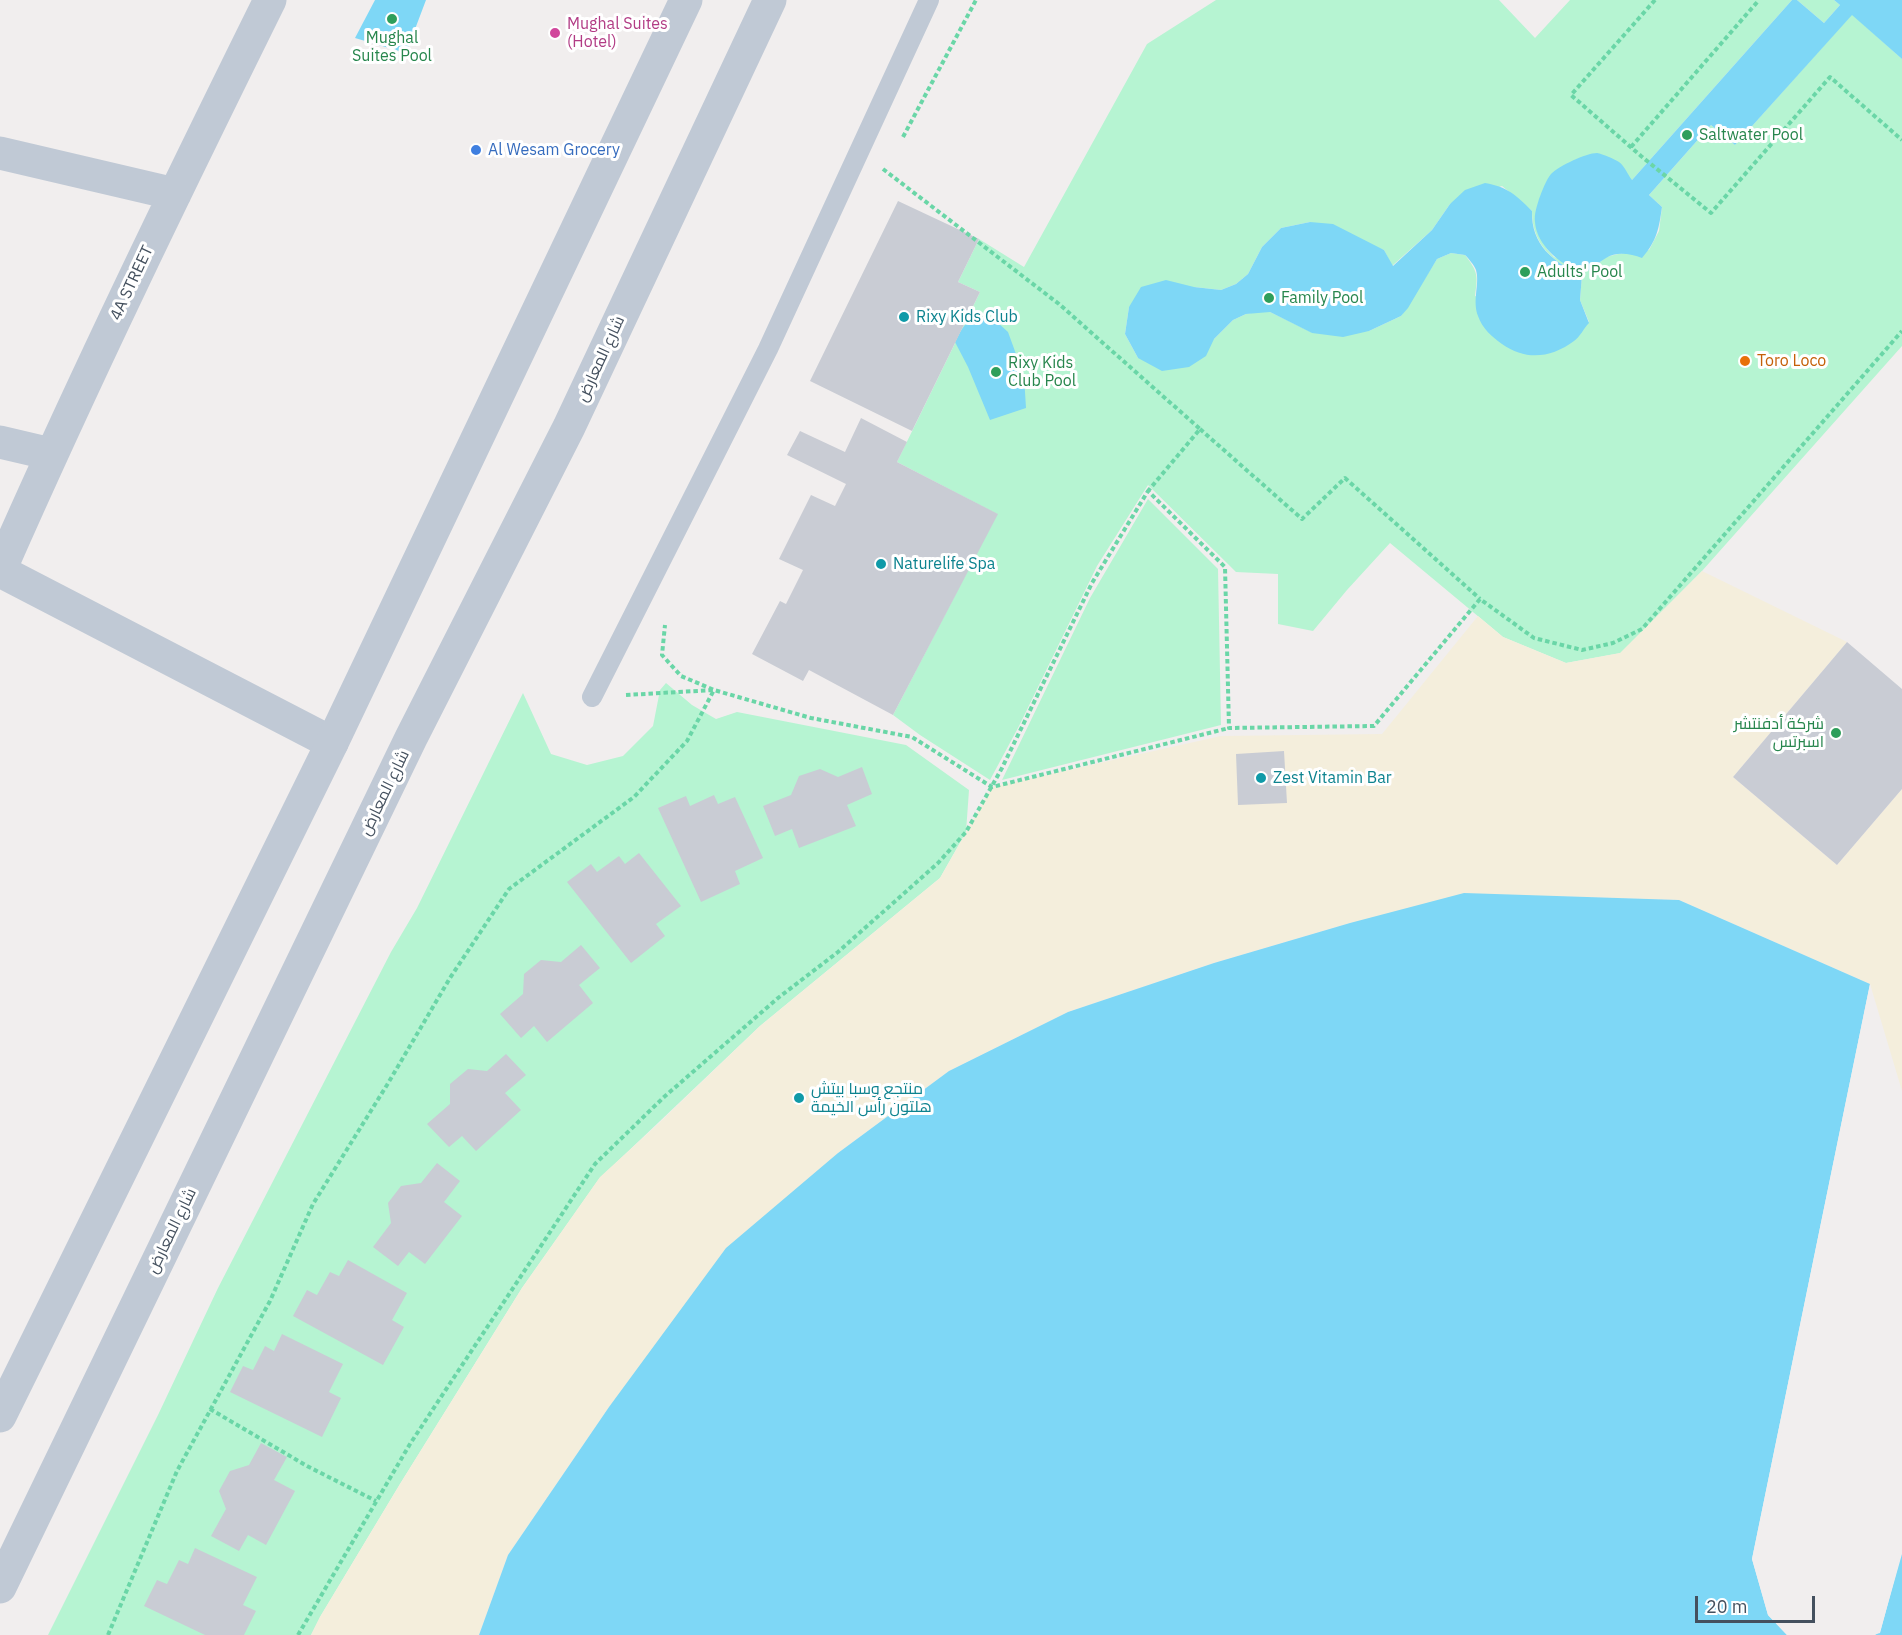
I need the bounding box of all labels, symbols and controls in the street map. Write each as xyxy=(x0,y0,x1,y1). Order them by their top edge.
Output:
marker: Mughal Suites Pool xyxy=(385,12,399,26)
place label: Mughal Suites (Hotel) xyxy=(567,14,668,52)
marker: Mughal Suites (Hotel) xyxy=(548,26,562,40)
place label: Mughal Suites Pool xyxy=(352,28,432,66)
place label: Saltwater Pool xyxy=(1699,125,1803,145)
marker: Saltwater Pool xyxy=(1680,128,1694,142)
place label: Al Wesam Grocery xyxy=(488,140,620,160)
marker: Al Wesam Grocery xyxy=(469,143,483,157)
street label: 4A STREET xyxy=(106,243,158,323)
place label: Adults' Pool xyxy=(1537,262,1622,282)
marker: Adults' Pool xyxy=(1518,265,1532,279)
place label: Family Pool xyxy=(1281,288,1363,308)
marker: Family Pool xyxy=(1262,291,1276,305)
place label: Rixy Kids Club xyxy=(916,307,1018,327)
marker: Rixy Kids Club xyxy=(897,310,911,324)
street label: شارع المعارض xyxy=(573,313,629,405)
place label: Toro Loco xyxy=(1757,351,1826,371)
place label: Rixy Kids Club Pool xyxy=(1008,353,1076,391)
marker: Toro Loco xyxy=(1738,354,1752,368)
marker: Rixy Kids Club Pool xyxy=(989,365,1003,379)
place label: Naturelife Spa xyxy=(893,554,995,574)
marker: Naturelife Spa xyxy=(874,557,888,571)
place label: شركة أدفنتشر اسبرتس xyxy=(1734,714,1824,752)
marker: شركة أدفنتشر اسبرتس xyxy=(1829,726,1843,740)
street label: شارع المعارض xyxy=(356,747,414,839)
place label: Zest Vitamin Bar xyxy=(1273,768,1392,788)
marker: Zest Vitamin Bar xyxy=(1254,771,1268,785)
place label: منتجع وسبا بيتش هلتون رأس الخيمة xyxy=(811,1079,932,1117)
marker: منتجع وسبا بيتش هلتون رأس الخيمة xyxy=(792,1091,806,1105)
street label: شارع المعارض xyxy=(143,1185,201,1277)
scale bar xyxy=(1698,1584,1818,1622)
text: 20 m xyxy=(1706,1595,1748,1618)

